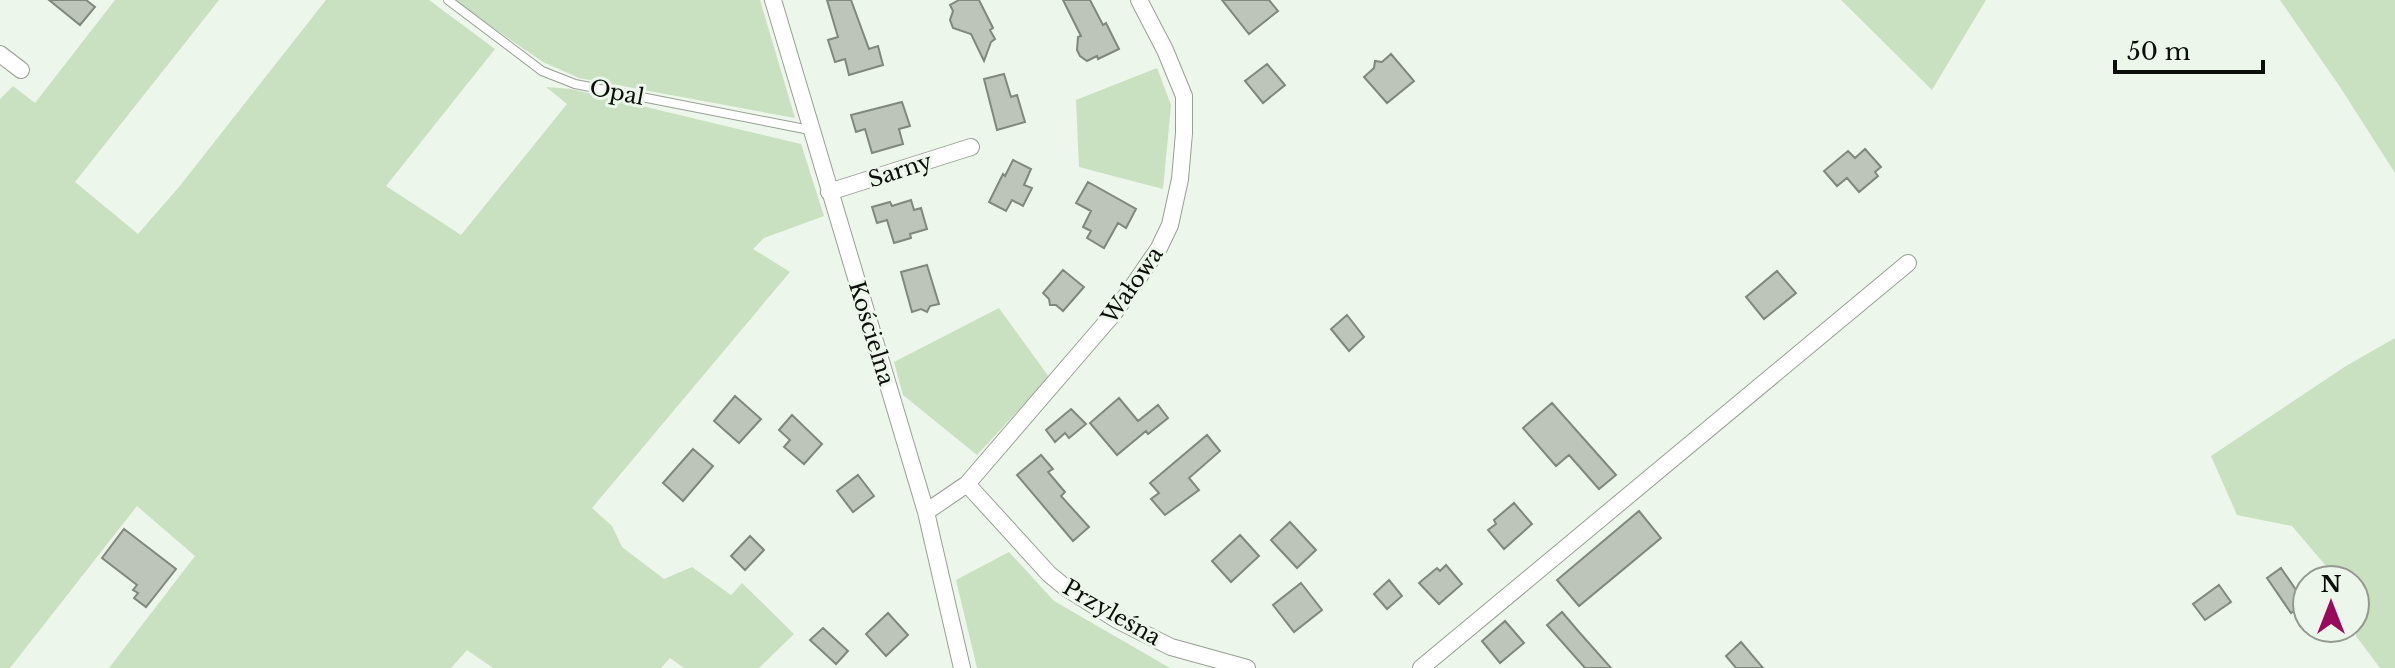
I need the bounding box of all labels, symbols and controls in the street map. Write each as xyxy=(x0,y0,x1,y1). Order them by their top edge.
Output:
scale bar xyxy=(2115,24,2263,74)
text: 50 m xyxy=(2127,37,2191,66)
street label: Opal xyxy=(587,74,647,111)
street label: Sarny xyxy=(865,147,936,193)
street label: Wałowa xyxy=(1096,241,1169,330)
street label: Kościelna xyxy=(843,278,900,389)
north arrow xyxy=(2291,564,2371,644)
text: N xyxy=(2321,571,2342,598)
street label: Przyleśna xyxy=(1058,574,1166,652)

